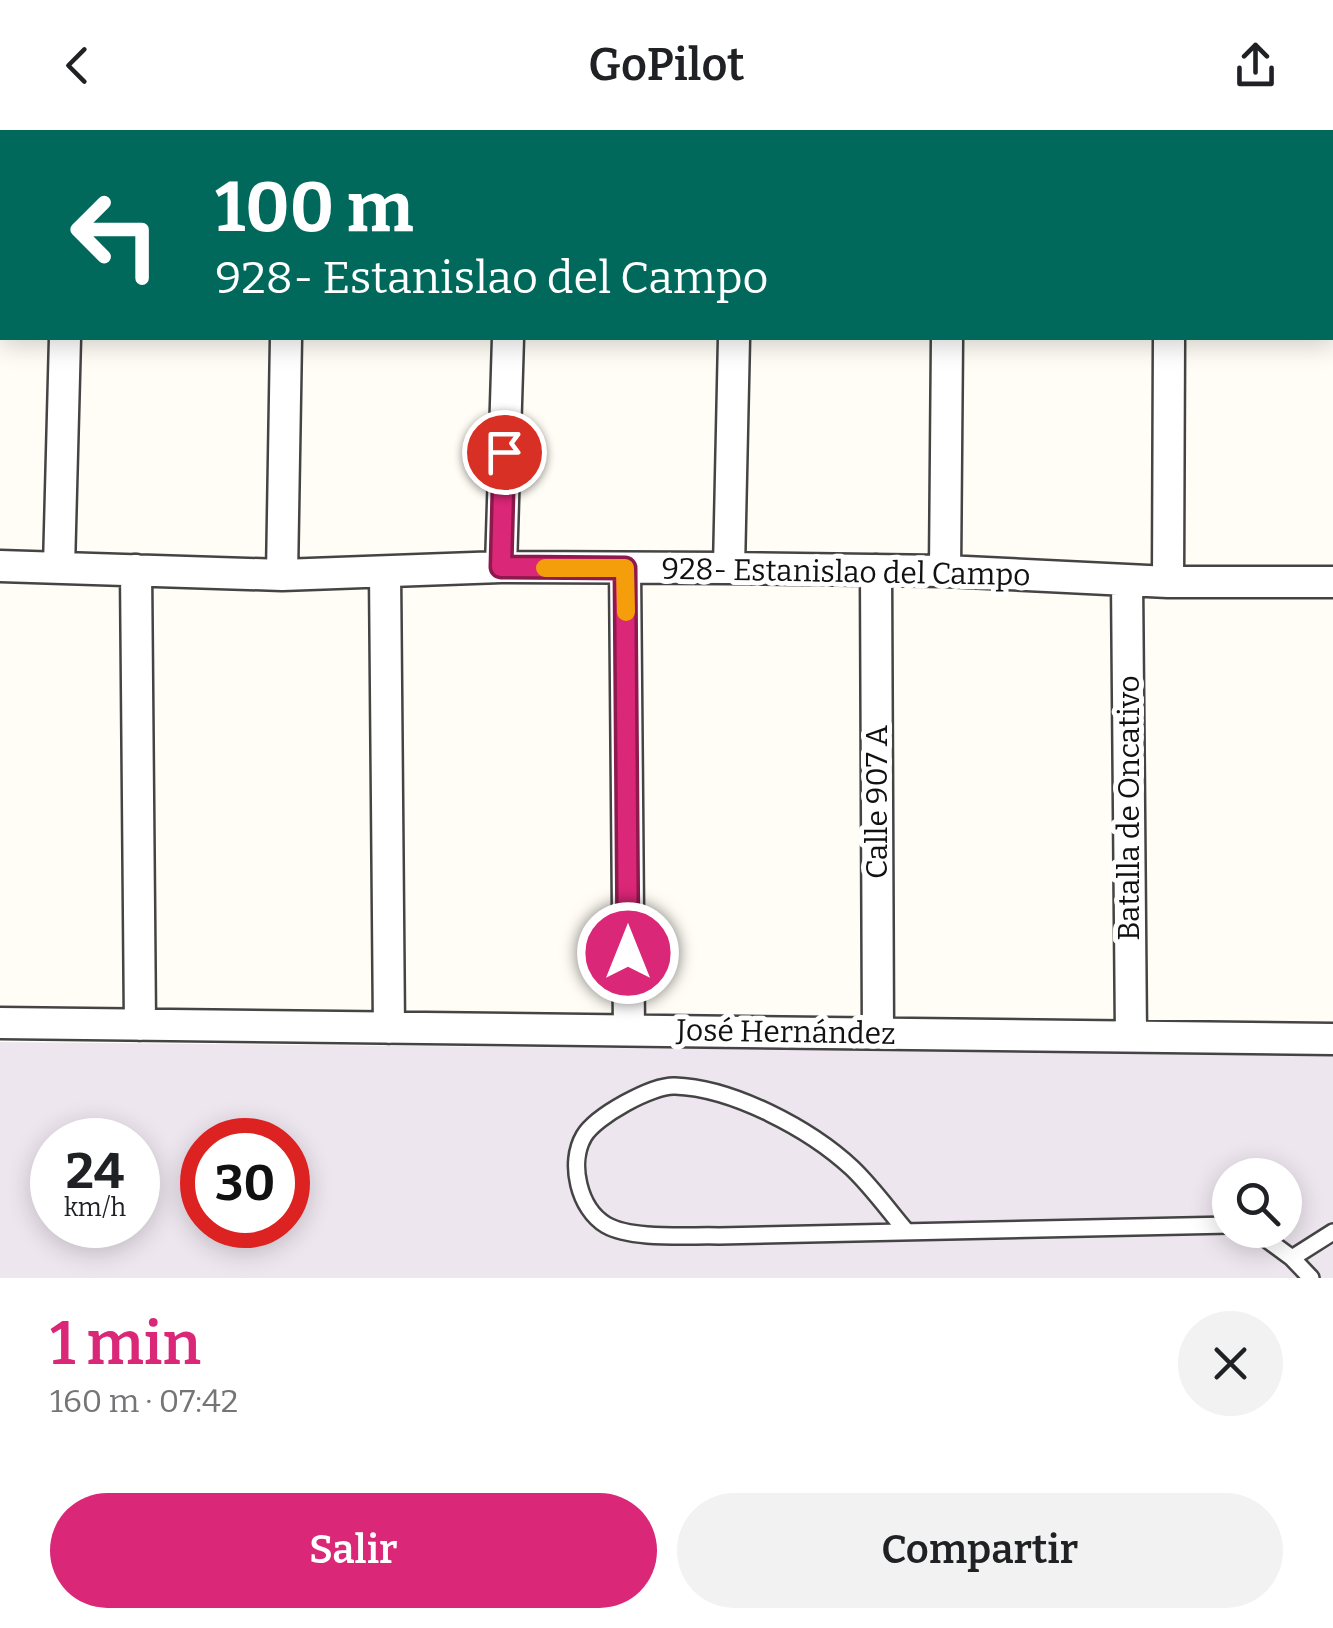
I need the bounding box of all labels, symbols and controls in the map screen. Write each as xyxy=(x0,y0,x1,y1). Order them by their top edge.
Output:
icon: back xyxy=(50,38,105,93)
text: GoPilot xyxy=(588,38,745,92)
icon: share xyxy=(1228,38,1283,93)
text: 100 m xyxy=(215,166,414,250)
icon: left xyxy=(50,170,180,300)
text: 928- Estanislao del Campo xyxy=(215,251,768,305)
pin xyxy=(462,410,547,495)
icon: arrive xyxy=(477,425,532,480)
street label: 928- Estanislao del Campo xyxy=(661,551,1031,593)
street label: Batalla de Oncativo xyxy=(1111,675,1147,941)
street label: Calle 907 A xyxy=(859,724,895,879)
position arrow xyxy=(576,901,680,1005)
street label: José Hernández xyxy=(675,1012,896,1052)
speed limit sign: 30 xyxy=(180,1118,310,1248)
text: 24 xyxy=(66,1141,124,1201)
map controls xyxy=(1212,1158,1302,1248)
button: search xyxy=(1212,1158,1302,1248)
text: km/h xyxy=(64,1193,126,1223)
text: 1 min xyxy=(50,1308,201,1380)
button: close xyxy=(1178,1311,1283,1416)
text: 160 m · 07:42 xyxy=(50,1382,238,1420)
button: Salir xyxy=(50,1493,657,1608)
button: Compartir xyxy=(677,1493,1283,1608)

